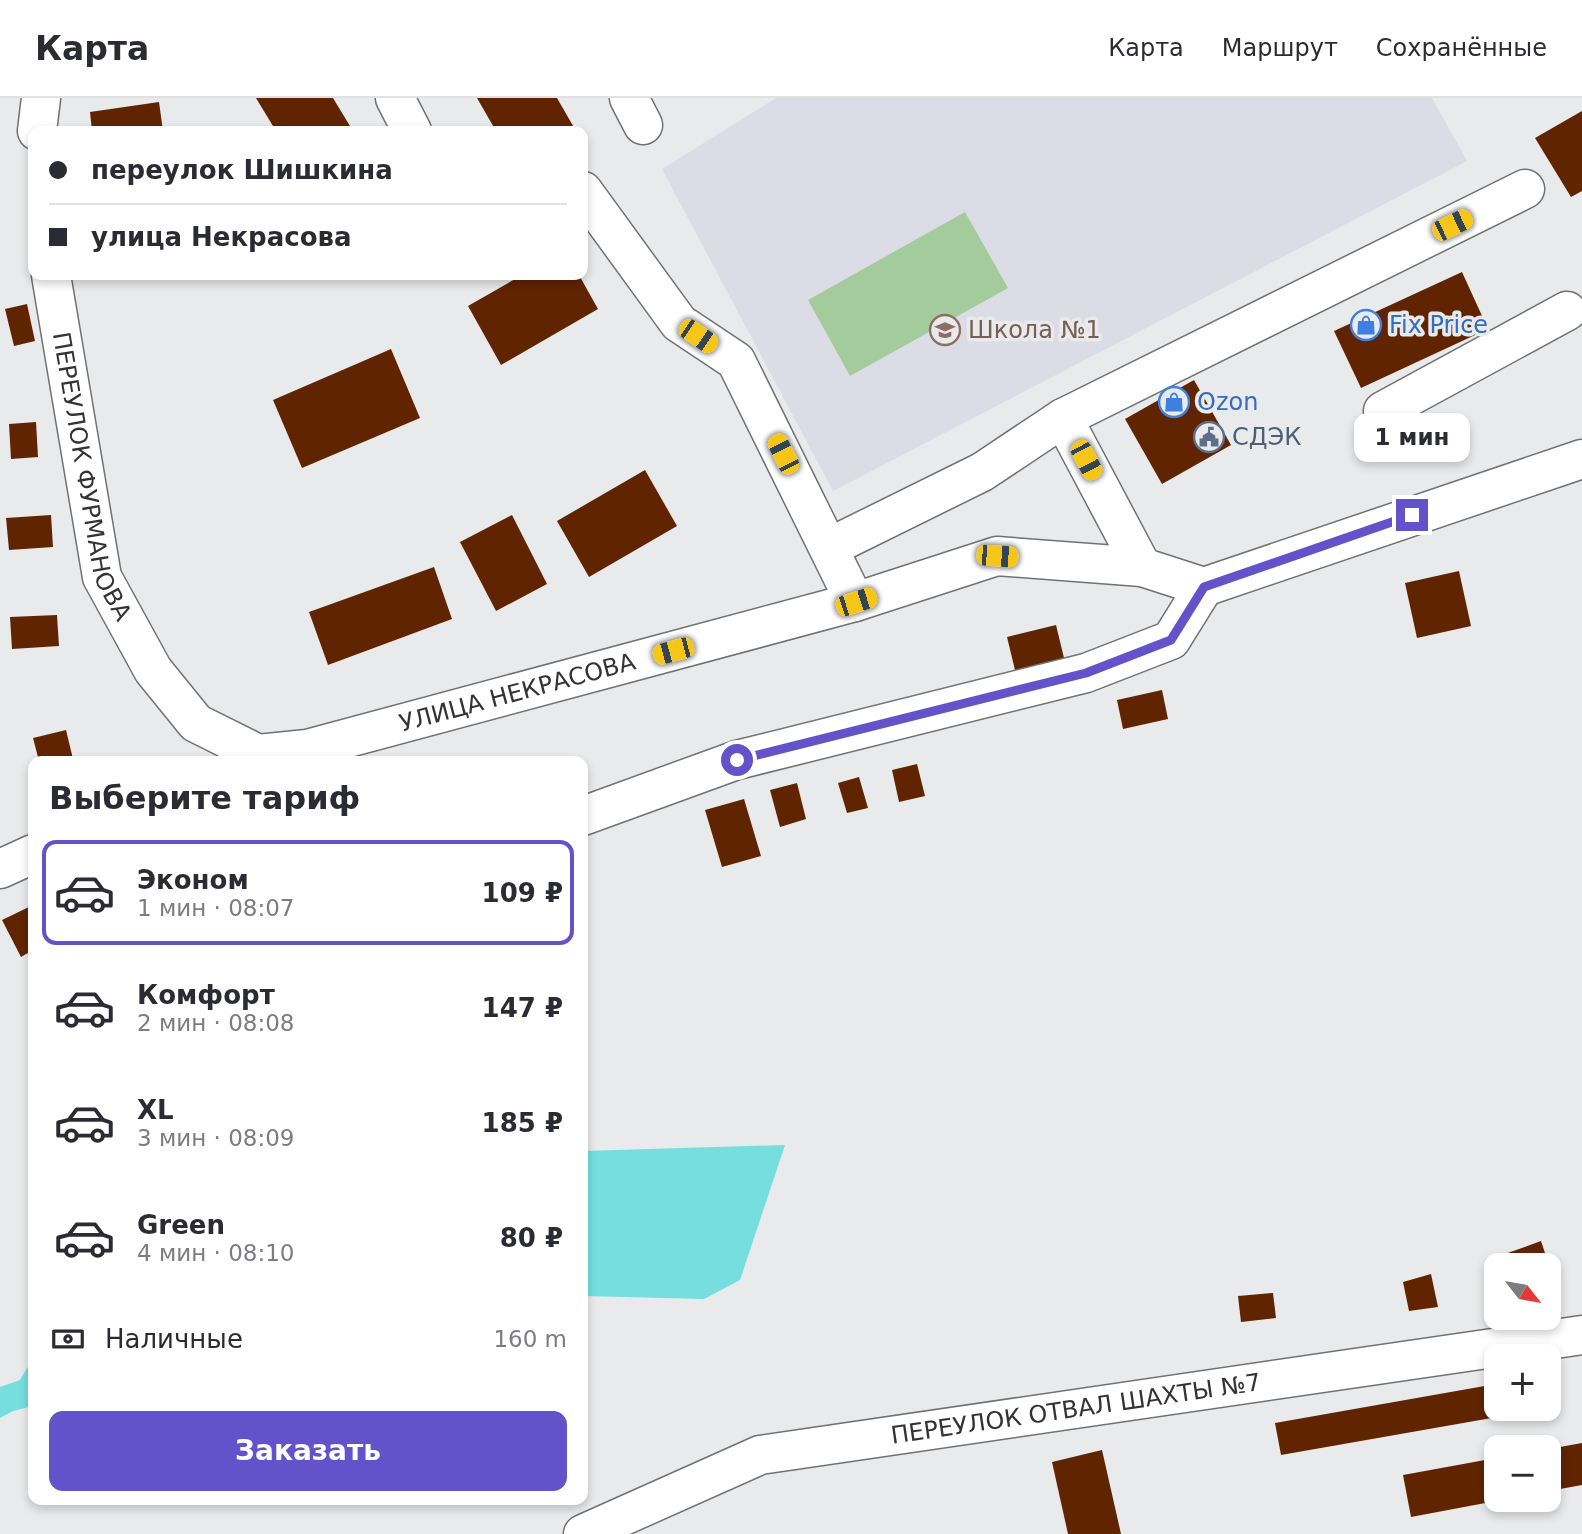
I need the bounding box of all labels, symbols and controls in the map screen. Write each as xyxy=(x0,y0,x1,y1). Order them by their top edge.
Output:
text: Карта xyxy=(35,29,149,68)
text: Карта xyxy=(1108,34,1184,62)
text: Маршрут xyxy=(1222,34,1338,62)
text: Сохранённые xyxy=(1376,34,1547,62)
text: переулок Шишкина xyxy=(91,155,393,185)
car xyxy=(1429,206,1476,244)
text: улица Некрасова xyxy=(91,222,352,252)
shop icon: Fix Price xyxy=(1349,308,1383,342)
place label: Fix Price xyxy=(1389,311,1488,339)
school or university icon: Школа №1 xyxy=(928,313,962,347)
car xyxy=(675,316,722,356)
place label: Школа №1 xyxy=(968,316,1101,344)
street label: ПЕРЕУЛОК ФУРМАНОВА xyxy=(47,330,137,626)
shop icon: Ozon xyxy=(1157,385,1191,419)
place label: Ozon xyxy=(1197,388,1258,416)
callout: 1 мин xyxy=(1354,414,1470,462)
public building icon: СДЭК xyxy=(1192,420,1226,454)
place label: СДЭК xyxy=(1232,423,1301,451)
text: 1 мин xyxy=(1375,424,1449,450)
car xyxy=(765,431,802,477)
car xyxy=(1067,437,1106,483)
route end xyxy=(1396,499,1428,531)
car xyxy=(976,544,1019,568)
car xyxy=(833,586,880,618)
car xyxy=(650,635,697,667)
street label: УЛИЦА НЕКРАСОВА xyxy=(396,647,639,738)
route start xyxy=(721,744,753,776)
text: Выберите тариф xyxy=(49,779,360,817)
icon: car xyxy=(53,861,116,924)
text: Эконом xyxy=(137,865,249,895)
text: 109 ₽ xyxy=(482,878,563,908)
text: 1 мин · 08:07 xyxy=(137,895,295,921)
icon: car xyxy=(53,976,116,1039)
text: Комфорт xyxy=(137,980,275,1010)
text: 147 ₽ xyxy=(482,993,563,1023)
text: 2 мин · 08:08 xyxy=(137,1010,295,1036)
icon: car xyxy=(53,1091,116,1154)
text: XL xyxy=(137,1095,174,1125)
text: 185 ₽ xyxy=(482,1108,563,1138)
text: 3 мин · 08:09 xyxy=(137,1125,295,1151)
icon: car xyxy=(53,1206,116,1269)
text: Green xyxy=(137,1210,225,1240)
text: 80 ₽ xyxy=(500,1223,563,1253)
text: 4 мин · 08:10 xyxy=(137,1240,295,1266)
north arrow xyxy=(1484,1253,1561,1330)
map controls xyxy=(1484,1253,1561,1512)
icon: cash xyxy=(49,1320,87,1358)
text: Наличные xyxy=(105,1324,243,1354)
text: 160 m xyxy=(493,1326,567,1352)
button: + xyxy=(1484,1344,1561,1421)
street label: ПЕРЕУЛОК ОТВАЛ ШАХТЫ №7 xyxy=(889,1368,1263,1450)
button: Заказать xyxy=(49,1411,567,1491)
button: − xyxy=(1484,1435,1561,1512)

